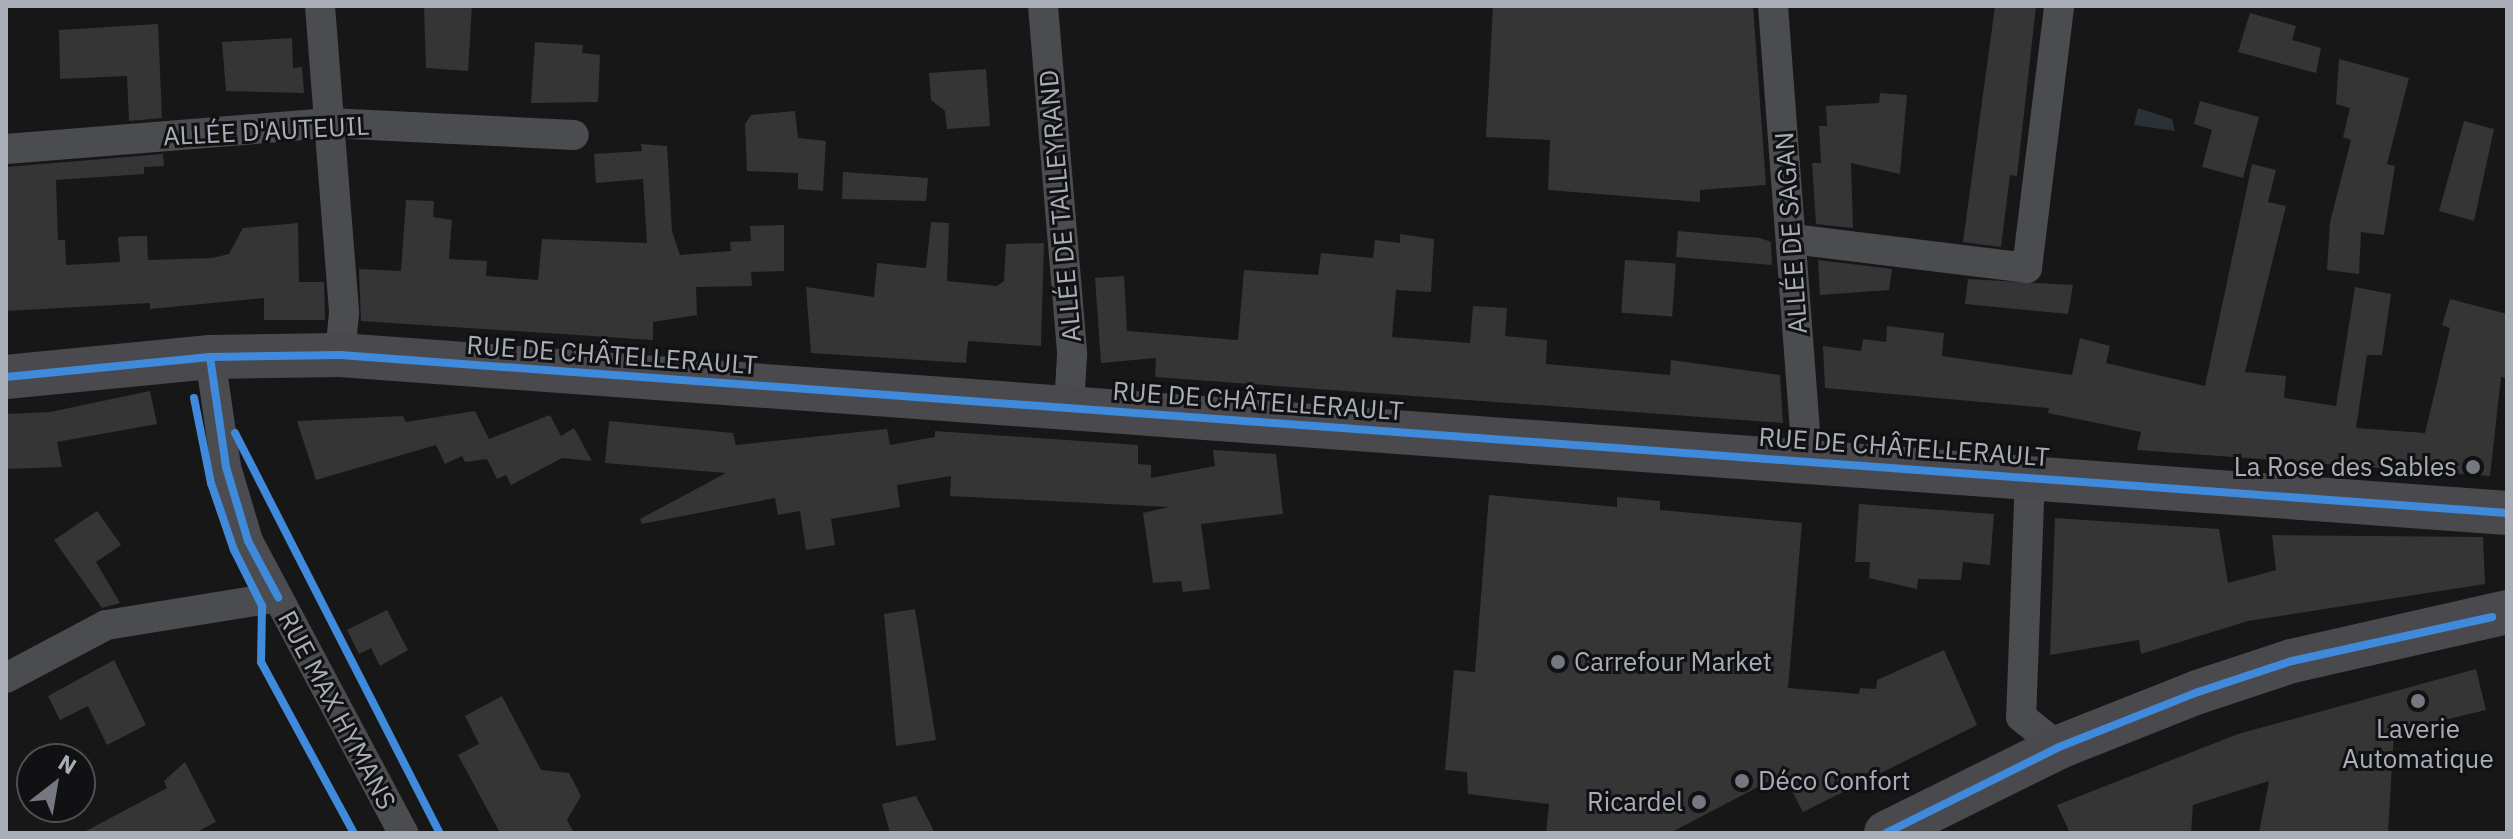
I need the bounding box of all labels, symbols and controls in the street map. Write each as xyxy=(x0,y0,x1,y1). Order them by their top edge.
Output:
street label: ALLÉE DE TALLEYRAND xyxy=(1033,69,1087,343)
street label: ALLÉE D'AUTEUIL xyxy=(162,110,370,152)
street label: ALLÉE DE SAGAN xyxy=(1768,131,1814,335)
street label: RUE DE CHÂTELLERAULT xyxy=(466,329,758,381)
street label: RUE DE CHÂTELLERAULT xyxy=(1112,375,1404,427)
street label: RUE DE CHÂTELLERAULT xyxy=(1758,421,2050,473)
place label: La Rose des Sables xyxy=(2234,451,2457,483)
marker: La Rose des Sables xyxy=(2464,458,2482,476)
street label: RUE MAX HYMANS xyxy=(272,605,402,815)
place label: Carrefour Market xyxy=(1574,646,1772,678)
marker: Carrefour Market xyxy=(1549,653,1567,671)
marker: Laverie Automatique xyxy=(2409,692,2427,710)
place label: Laverie Automatique xyxy=(2342,713,2494,774)
north arrow xyxy=(16,743,96,823)
text: N xyxy=(53,747,82,780)
place label: Déco Confort xyxy=(1758,765,1910,797)
marker: Déco Confort xyxy=(1733,772,1751,790)
place label: Ricardel xyxy=(1587,786,1683,818)
marker: Ricardel xyxy=(1690,793,1708,811)

